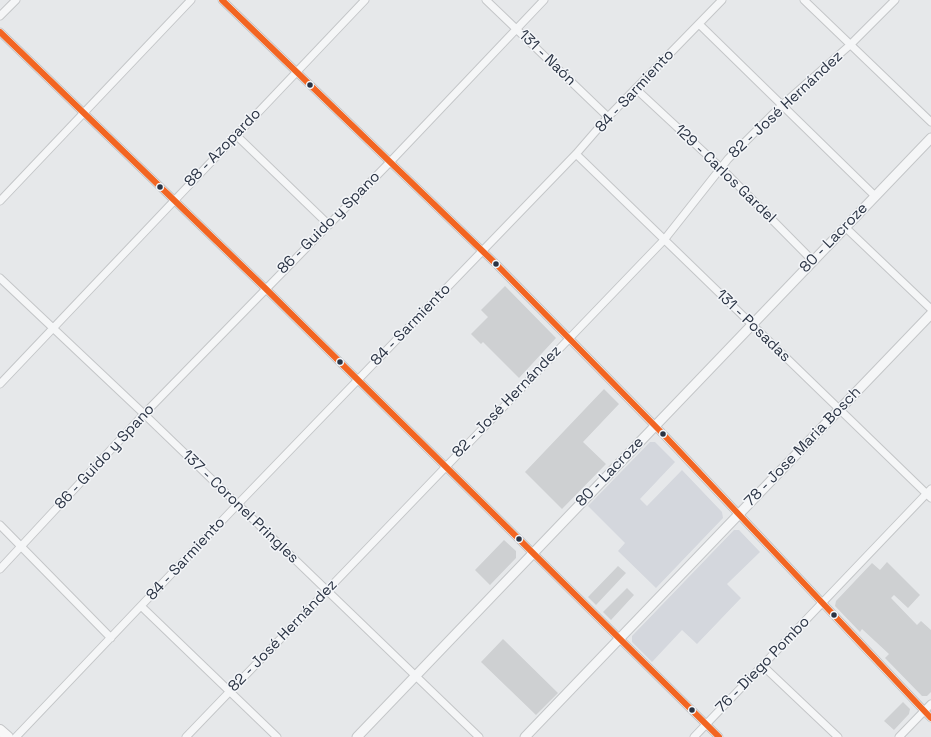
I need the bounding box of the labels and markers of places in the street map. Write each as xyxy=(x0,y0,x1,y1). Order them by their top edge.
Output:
unlabelled marker xyxy=(305,80,315,90)
unlabelled marker xyxy=(155,182,165,192)
unlabelled marker xyxy=(491,259,501,269)
unlabelled marker xyxy=(335,357,345,367)
unlabelled marker xyxy=(658,429,668,439)
unlabelled marker xyxy=(514,534,524,544)
unlabelled marker xyxy=(829,610,839,620)
unlabelled marker xyxy=(687,705,697,715)

